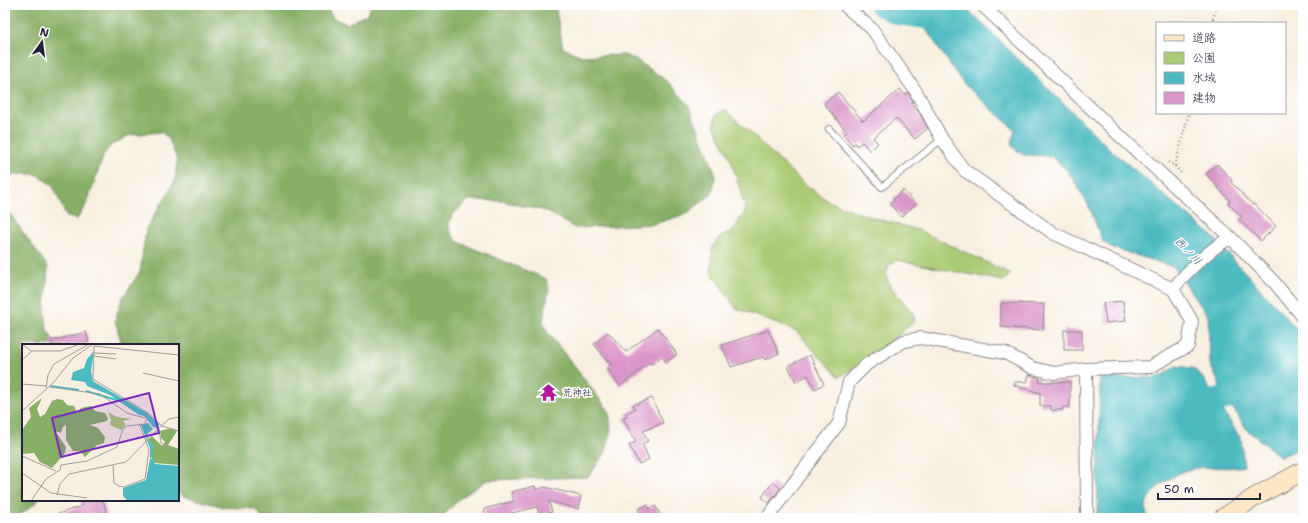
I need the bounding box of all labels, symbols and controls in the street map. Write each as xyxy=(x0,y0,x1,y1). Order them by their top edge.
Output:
north arrow xyxy=(22,22,62,62)
legend xyxy=(1156,22,1286,114)
text: N xyxy=(38,24,51,41)
text: 道路 xyxy=(1192,30,1216,46)
text: 公園 xyxy=(1192,50,1216,66)
text: 水域 xyxy=(1192,70,1216,86)
text: 建物 xyxy=(1192,90,1216,106)
water label: 西ノ川 xyxy=(1171,234,1205,268)
inset map xyxy=(22,344,179,501)
temple icon: 荒神社 xyxy=(539,382,559,402)
place label: 荒神社 xyxy=(562,386,592,399)
scale bar xyxy=(1158,475,1260,501)
text: 50 m xyxy=(1164,481,1194,497)

